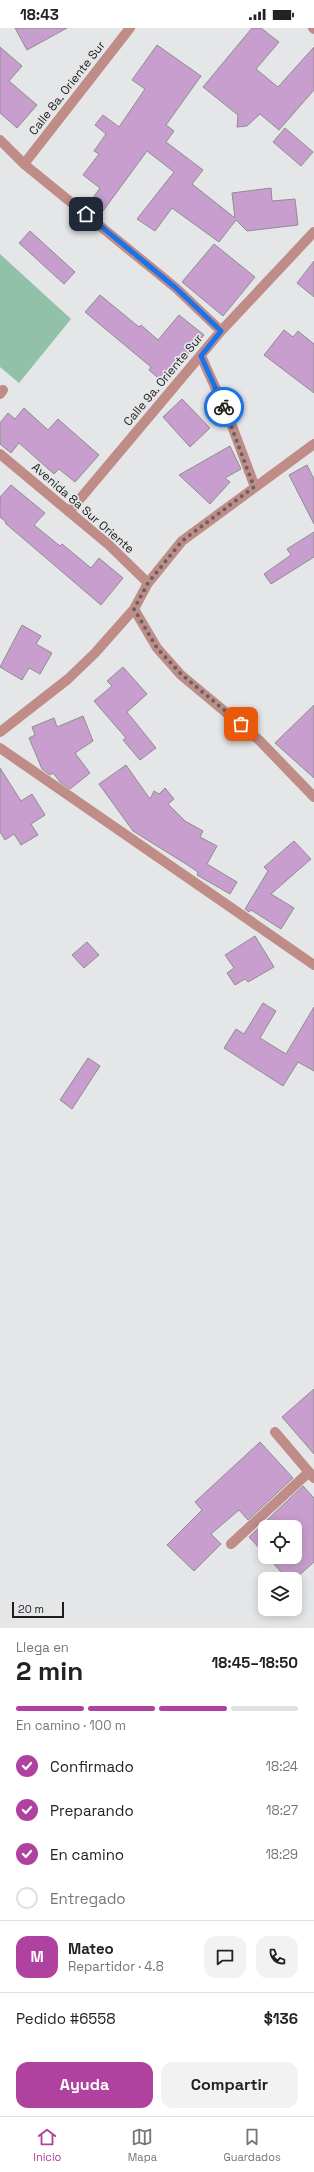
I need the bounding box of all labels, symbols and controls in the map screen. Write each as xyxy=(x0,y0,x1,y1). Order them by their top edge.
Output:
text: 18:43 xyxy=(20,5,59,24)
street label: Calle 8a. Oriente Sur xyxy=(25,37,109,138)
pin xyxy=(69,197,103,231)
icon: home xyxy=(75,203,97,225)
street label: Calle 9a. Oriente Sur xyxy=(120,330,206,429)
courier xyxy=(204,387,244,427)
icon: bike xyxy=(213,396,235,418)
street label: Avenida 8a Sur Oriente xyxy=(28,459,138,557)
pin xyxy=(224,707,258,741)
icon: bag xyxy=(230,713,252,735)
map controls xyxy=(258,1520,302,1616)
button: locate xyxy=(258,1520,302,1564)
button: layers xyxy=(258,1572,302,1616)
scale bar xyxy=(12,1600,64,1619)
text: 20 m xyxy=(18,1602,44,1616)
text: Llega en xyxy=(16,1639,69,1656)
text: 18:45–18:50 xyxy=(211,1653,298,1672)
text: 2 min xyxy=(16,1654,83,1688)
text: En camino · 100 m xyxy=(16,1717,126,1734)
icon: check xyxy=(16,1755,38,1777)
text: Confirmado xyxy=(50,1757,134,1776)
text: 18:24 xyxy=(266,1758,298,1775)
icon: check xyxy=(16,1799,38,1821)
text: Preparando xyxy=(50,1801,134,1820)
text: 18:27 xyxy=(266,1802,298,1819)
icon: check xyxy=(16,1843,38,1865)
text: En camino xyxy=(50,1845,124,1864)
text: 18:29 xyxy=(265,1846,298,1863)
text: Entregado xyxy=(50,1889,126,1908)
button: chat xyxy=(204,1936,246,1978)
button: phone xyxy=(256,1936,298,1978)
text: Mateo xyxy=(68,1939,114,1958)
text: M xyxy=(30,1947,44,1966)
text: Repartidor · 4.8 xyxy=(68,1958,164,1975)
text: Pedido #6558 xyxy=(16,2009,116,2028)
text: $136 xyxy=(264,2009,298,2028)
button: Ayuda xyxy=(16,2062,153,2108)
button: Compartir xyxy=(161,2062,298,2108)
tab: Inicio xyxy=(33,2126,61,2164)
tab: Mapa xyxy=(128,2126,157,2164)
tab: Guardados xyxy=(224,2126,281,2164)

